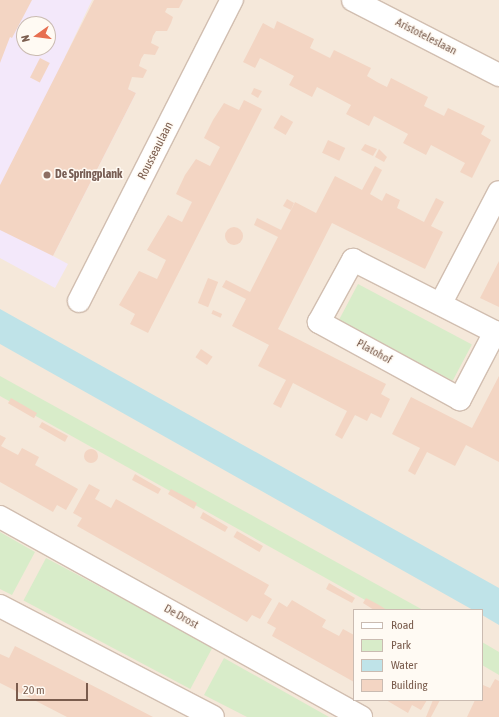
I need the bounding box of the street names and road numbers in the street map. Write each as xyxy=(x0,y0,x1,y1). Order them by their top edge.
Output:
street label: Aristoteleslaan xyxy=(393,15,459,59)
street label: Rousseaulaan xyxy=(135,120,177,182)
street label: Platohof xyxy=(354,336,394,368)
street label: De Drost xyxy=(161,602,201,632)

